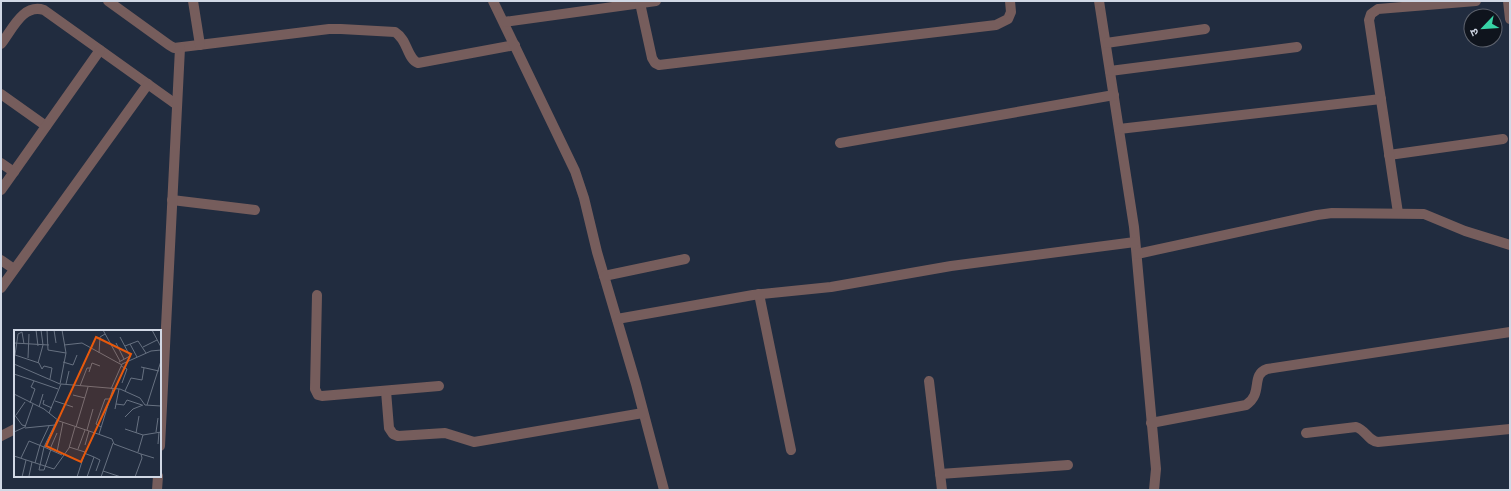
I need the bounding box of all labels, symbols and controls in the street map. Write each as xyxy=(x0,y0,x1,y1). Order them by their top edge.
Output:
north arrow xyxy=(1463,8,1503,48)
text: उ xyxy=(1466,26,1482,38)
inset map xyxy=(14,330,161,477)

